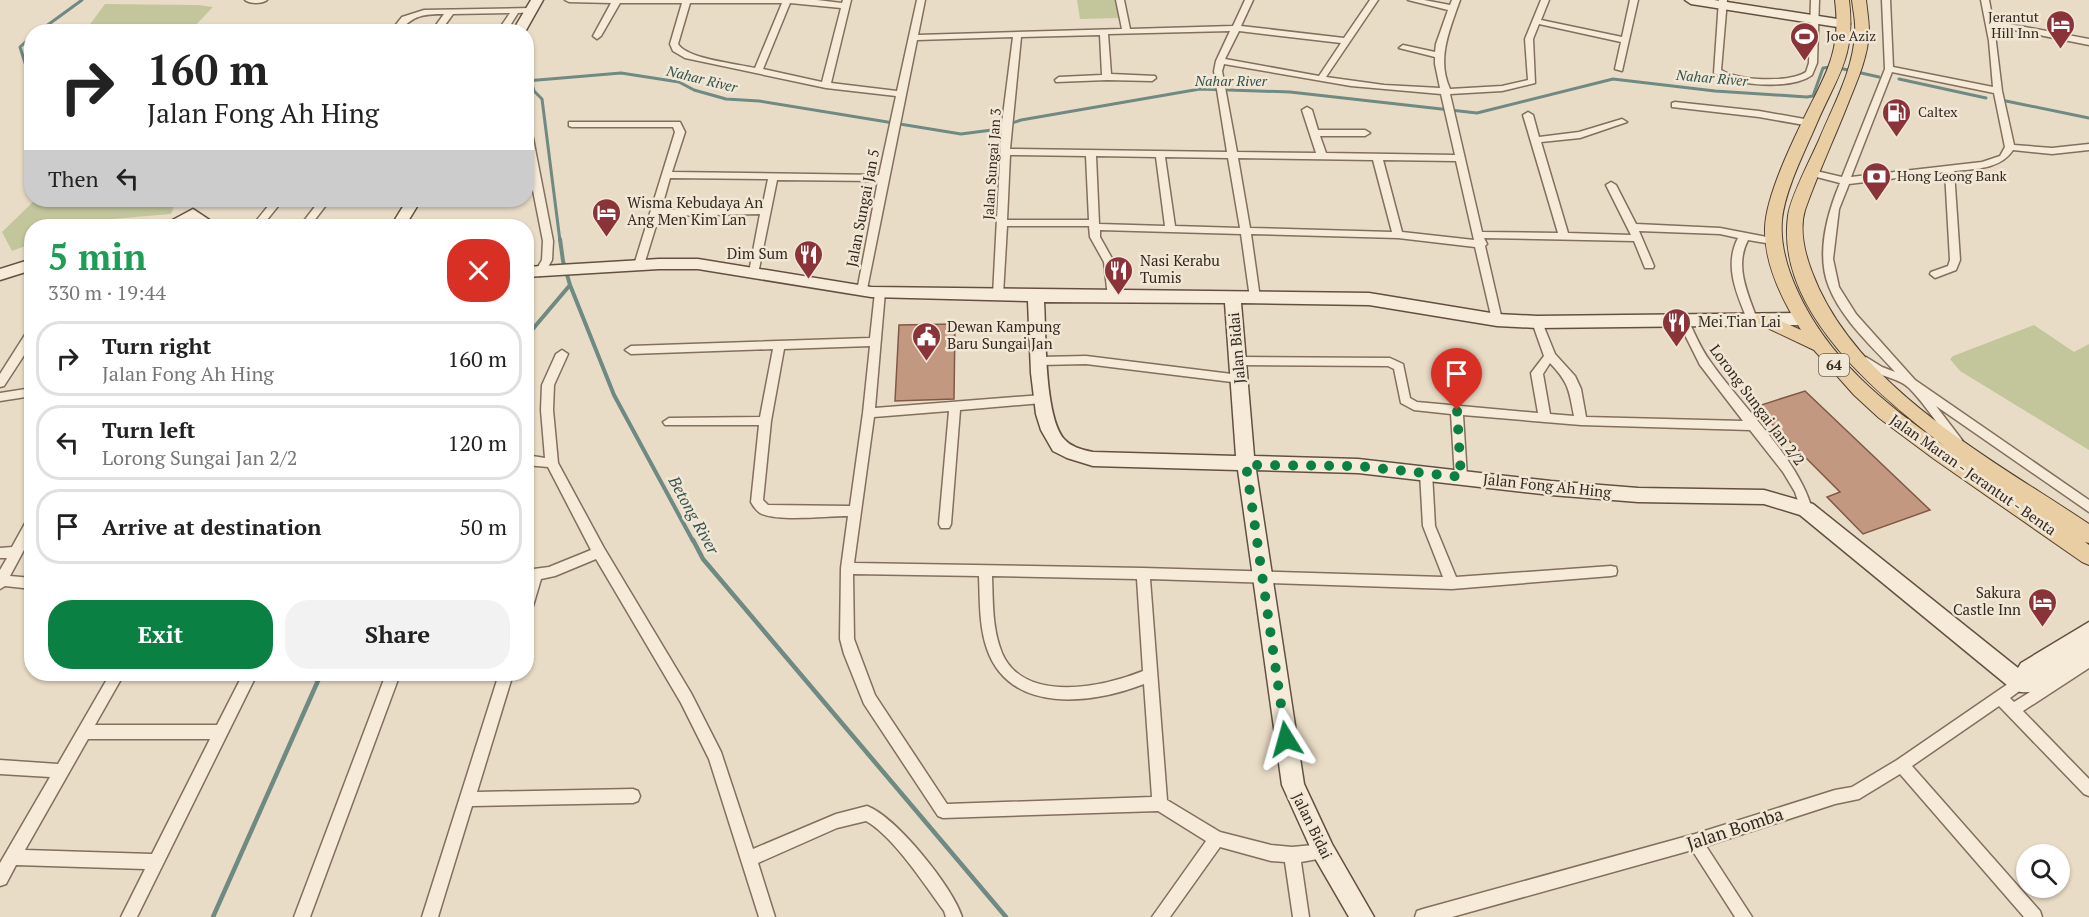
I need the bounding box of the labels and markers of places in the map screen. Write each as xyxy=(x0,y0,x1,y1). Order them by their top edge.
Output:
place label: Jerantut Hill Inn xyxy=(1988,7,2040,42)
hotel icon: Jerantut Hill Inn xyxy=(2044,9,2076,51)
sports icon: Joe Aziz xyxy=(1789,20,1821,62)
place label: Joe Aziz xyxy=(1826,26,1876,45)
fuel station icon: Caltex xyxy=(1881,96,1913,138)
place label: Caltex xyxy=(1918,102,1958,121)
bank icon: Hong Leong Bank xyxy=(1860,160,1892,202)
place label: Hong Leong Bank xyxy=(1897,166,2008,185)
place label: Wisma Kebudaya An Ang Men Kim Lan xyxy=(627,192,763,229)
hotel icon: Wisma Kebudaya An Ang Men Kim Lan xyxy=(590,196,622,238)
restaurant icon: Dim Sum xyxy=(793,238,825,280)
place label: Dim Sum xyxy=(727,243,788,263)
place label: Nasi Kerabu Tumis xyxy=(1140,250,1220,287)
restaurant icon: Nasi Kerabu Tumis xyxy=(1103,254,1135,296)
restaurant icon: Mei Tian Lai xyxy=(1661,306,1693,348)
place label: Mei Tian Lai xyxy=(1698,311,1781,331)
place label: Dewan Kampung Baru Sungai Jan xyxy=(947,316,1061,353)
public building icon: Dewan Kampung Baru Sungai Jan xyxy=(910,320,942,362)
pin xyxy=(1431,348,1482,410)
place label: Sakura Castle Inn xyxy=(1953,582,2021,619)
hotel icon: Sakura Castle Inn xyxy=(2026,586,2058,628)

